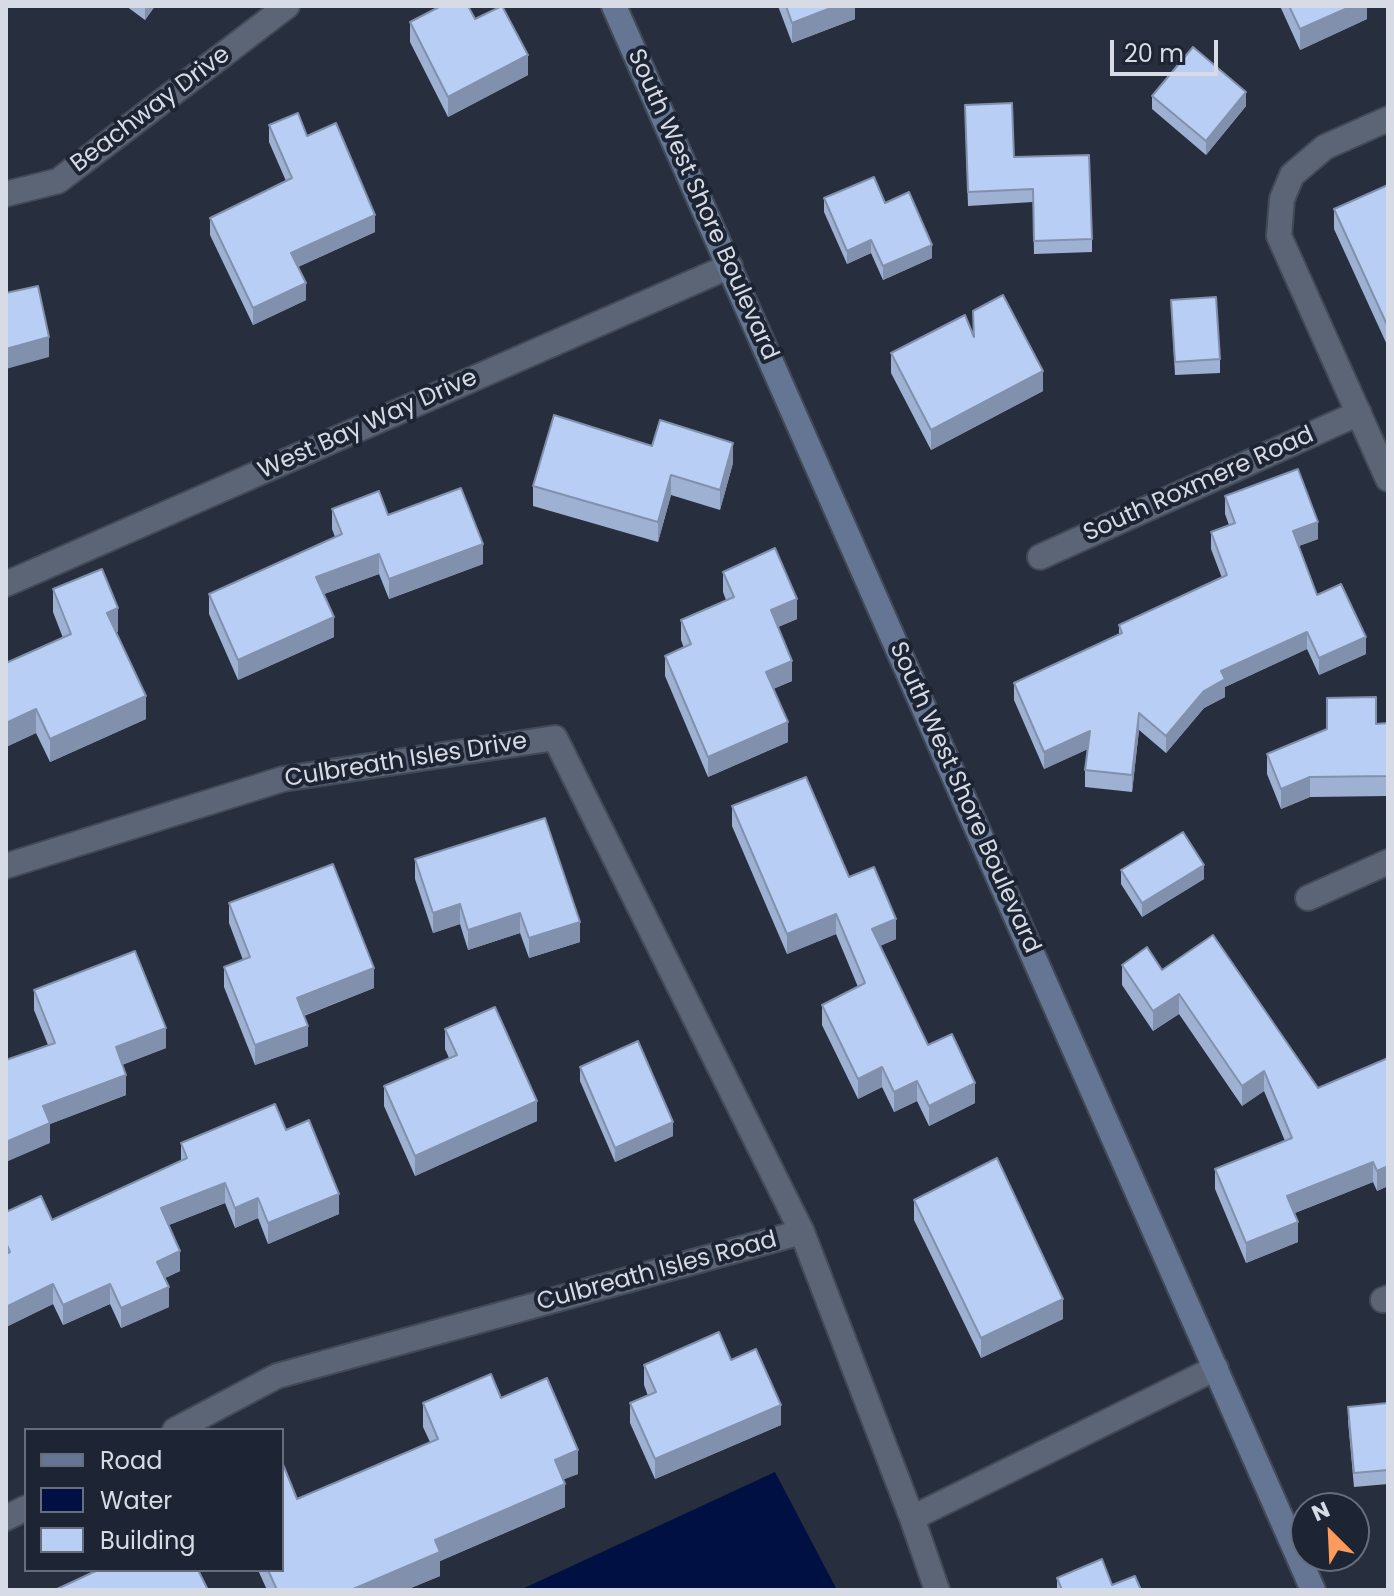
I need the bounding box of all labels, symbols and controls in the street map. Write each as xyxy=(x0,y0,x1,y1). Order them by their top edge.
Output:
scale bar xyxy=(1114,24,1222,74)
text: 20 m xyxy=(1124,37,1184,70)
street label: Beachway Drive xyxy=(66,41,236,179)
street label: South West Shore Boulevard xyxy=(620,45,784,365)
street label: West Bay Way Drive xyxy=(254,364,482,486)
street label: South Roxmere Road xyxy=(1079,421,1319,549)
street label: South West Shore Boulevard xyxy=(882,638,1046,958)
street label: Culbreath Isles Drive xyxy=(283,728,529,794)
street label: Culbreath Isles Road xyxy=(534,1226,780,1318)
legend xyxy=(24,1428,284,1572)
text: Road xyxy=(100,1444,162,1477)
text: Water xyxy=(100,1484,172,1517)
north arrow xyxy=(1290,1492,1370,1572)
text: N xyxy=(1307,1494,1335,1529)
text: Building xyxy=(100,1524,196,1557)

